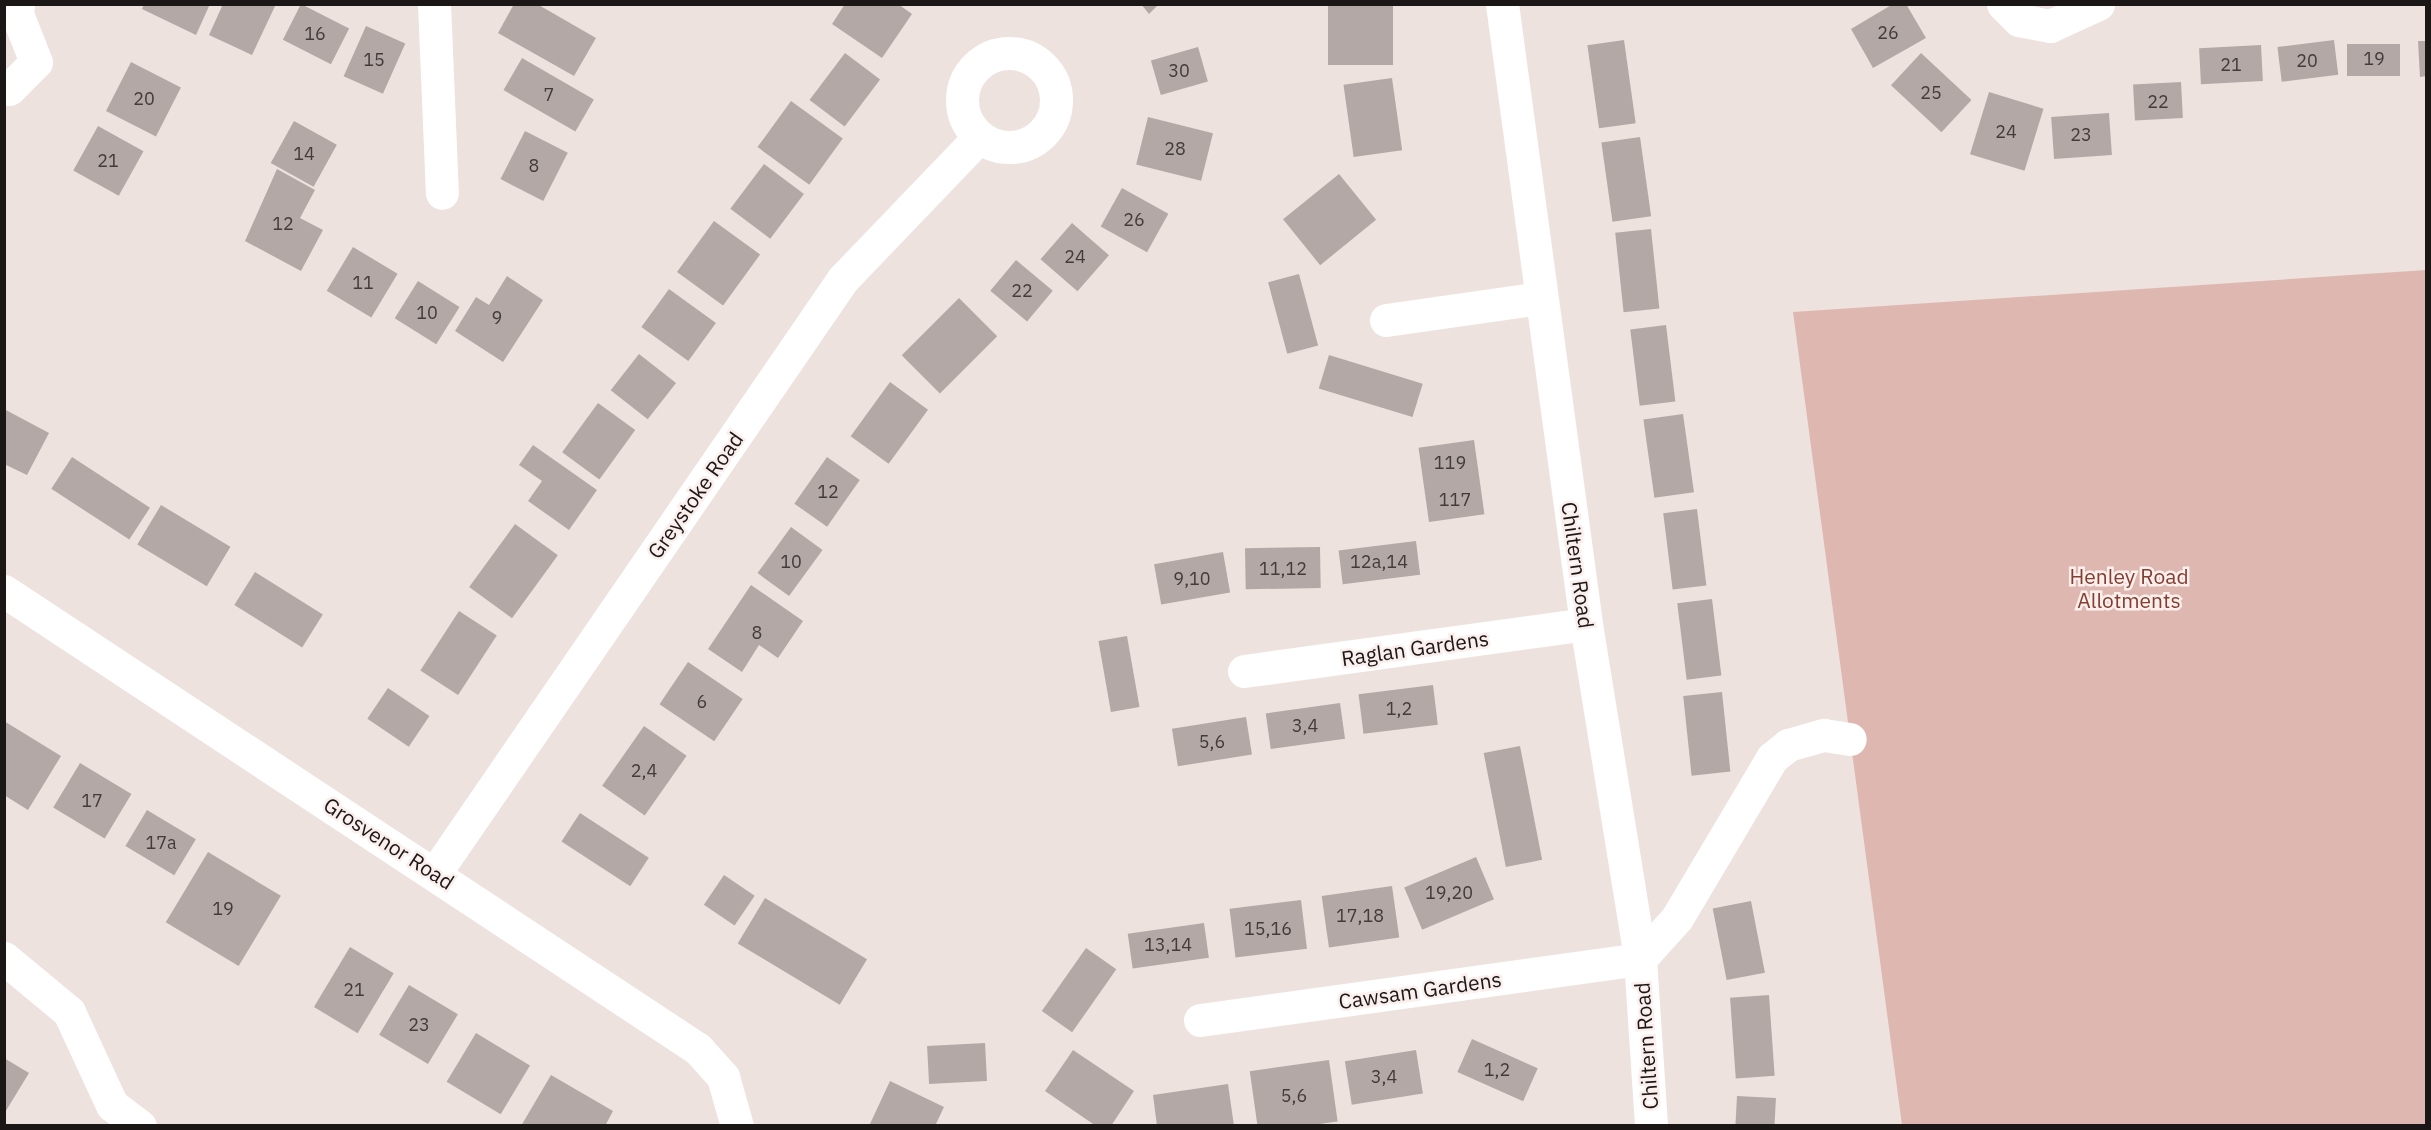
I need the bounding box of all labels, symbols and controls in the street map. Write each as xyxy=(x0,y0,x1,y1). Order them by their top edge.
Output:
house number: 26 xyxy=(1877,22,1899,44)
house number: 16 xyxy=(304,23,326,45)
house number: 19 xyxy=(2363,48,2385,70)
house number: 15 xyxy=(363,49,385,71)
house number: 20 xyxy=(2296,50,2318,72)
house number: 21 xyxy=(2220,54,2242,76)
house number: 30 xyxy=(1168,60,1190,82)
house number: 25 xyxy=(1920,82,1942,104)
house number: 7 xyxy=(544,84,554,106)
house number: 20 xyxy=(133,88,155,110)
house number: 22 xyxy=(2147,91,2169,113)
house number: 24 xyxy=(1995,121,2017,143)
house number: 23 xyxy=(2070,124,2092,146)
house number: 28 xyxy=(1164,138,1186,160)
house number: 14 xyxy=(293,143,315,165)
house number: 21 xyxy=(97,150,119,172)
house number: 8 xyxy=(529,155,539,177)
house number: 26 xyxy=(1123,209,1145,231)
house number: 12 xyxy=(272,213,294,235)
house number: 24 xyxy=(1064,246,1086,268)
house number: 11 xyxy=(352,272,374,294)
house number: 22 xyxy=(1011,280,1033,302)
house number: 10 xyxy=(416,302,438,324)
house number: 9 xyxy=(492,307,502,329)
street label: Greystoke Road xyxy=(642,427,748,563)
house number: 119 xyxy=(1434,452,1466,474)
house number: 12 xyxy=(817,481,839,503)
house number: 117 xyxy=(1439,489,1471,511)
street label: Chiltern Road xyxy=(1557,500,1599,630)
house number: 10 xyxy=(780,551,802,573)
house number: 12a,14 xyxy=(1350,551,1408,573)
house number: 11,12 xyxy=(1259,558,1307,580)
park label: Henley Road Allotments xyxy=(2069,563,2189,613)
house number: 9,10 xyxy=(1173,568,1211,590)
house number: 8 xyxy=(752,622,762,644)
street label: Raglan Gardens xyxy=(1340,625,1490,671)
house number: 6 xyxy=(697,691,707,713)
house number: 1,2 xyxy=(1386,698,1412,720)
house number: 3,4 xyxy=(1292,715,1318,737)
house number: 5,6 xyxy=(1199,731,1225,753)
house number: 2,4 xyxy=(631,760,657,782)
house number: 17 xyxy=(81,790,103,812)
street label: Grosvenor Road xyxy=(319,792,459,894)
house number: 17a xyxy=(145,832,177,854)
house number: 19,20 xyxy=(1425,882,1473,904)
house number: 19 xyxy=(212,898,234,920)
house number: 17,18 xyxy=(1336,905,1384,927)
house number: 15,16 xyxy=(1244,918,1292,940)
house number: 13,14 xyxy=(1144,934,1192,956)
street label: Cawsam Gardens xyxy=(1337,966,1503,1014)
house number: 21 xyxy=(343,979,365,1001)
street label: Chiltern Road xyxy=(1629,982,1663,1110)
house number: 23 xyxy=(408,1014,430,1036)
house number: 1,2 xyxy=(1484,1059,1510,1081)
house number: 3,4 xyxy=(1371,1066,1397,1088)
house number: 5,6 xyxy=(1281,1085,1307,1107)

